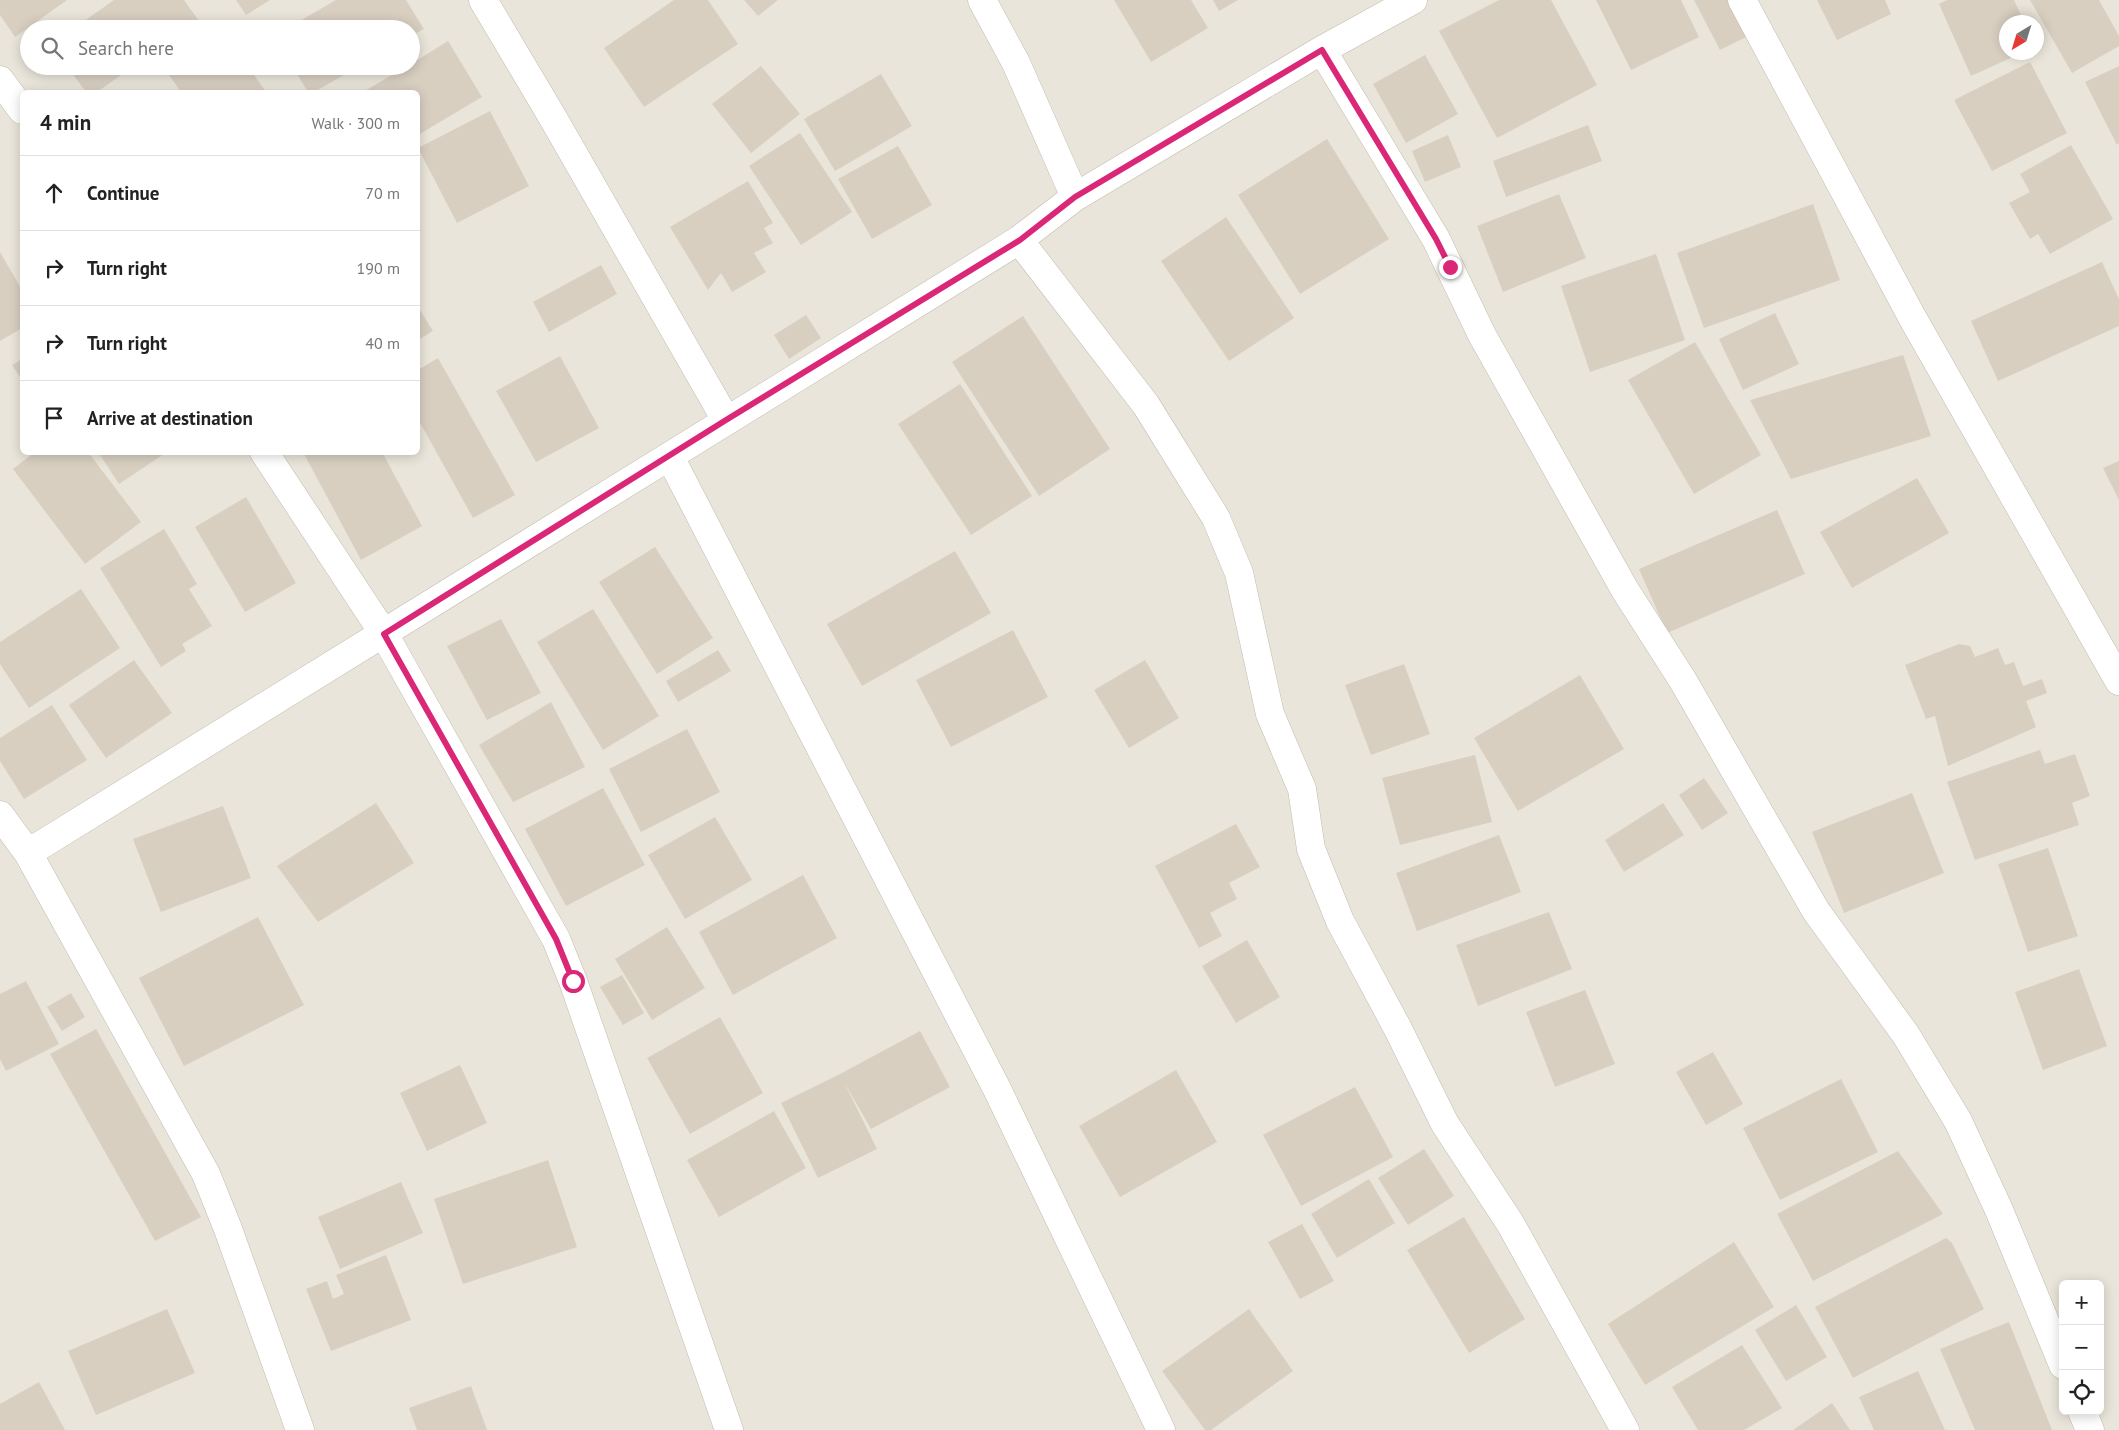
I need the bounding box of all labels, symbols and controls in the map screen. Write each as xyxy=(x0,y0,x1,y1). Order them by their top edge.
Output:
north arrow xyxy=(1999,15,2044,60)
search box xyxy=(20,20,420,75)
icon: search xyxy=(38,34,66,62)
text: Search here xyxy=(78,36,174,60)
text: 4 min xyxy=(40,109,91,136)
text: Walk · 300 m xyxy=(311,113,400,133)
icon: ahead xyxy=(40,179,68,207)
text: Continue xyxy=(87,181,159,205)
text: 70 m xyxy=(365,183,400,203)
icon: right xyxy=(40,254,68,282)
text: Turn right xyxy=(87,256,167,280)
route end xyxy=(1439,256,1462,279)
text: 190 m xyxy=(357,258,400,278)
icon: right xyxy=(40,329,68,357)
text: Turn right xyxy=(87,331,167,355)
text: 40 m xyxy=(365,333,400,353)
icon: arrive xyxy=(40,404,68,432)
text: Arrive at destination xyxy=(87,406,253,430)
route start xyxy=(562,970,585,993)
map controls xyxy=(2059,1280,2104,1415)
button: + xyxy=(2059,1280,2104,1325)
button: − xyxy=(2059,1325,2104,1370)
button: locate xyxy=(2059,1370,2104,1415)

